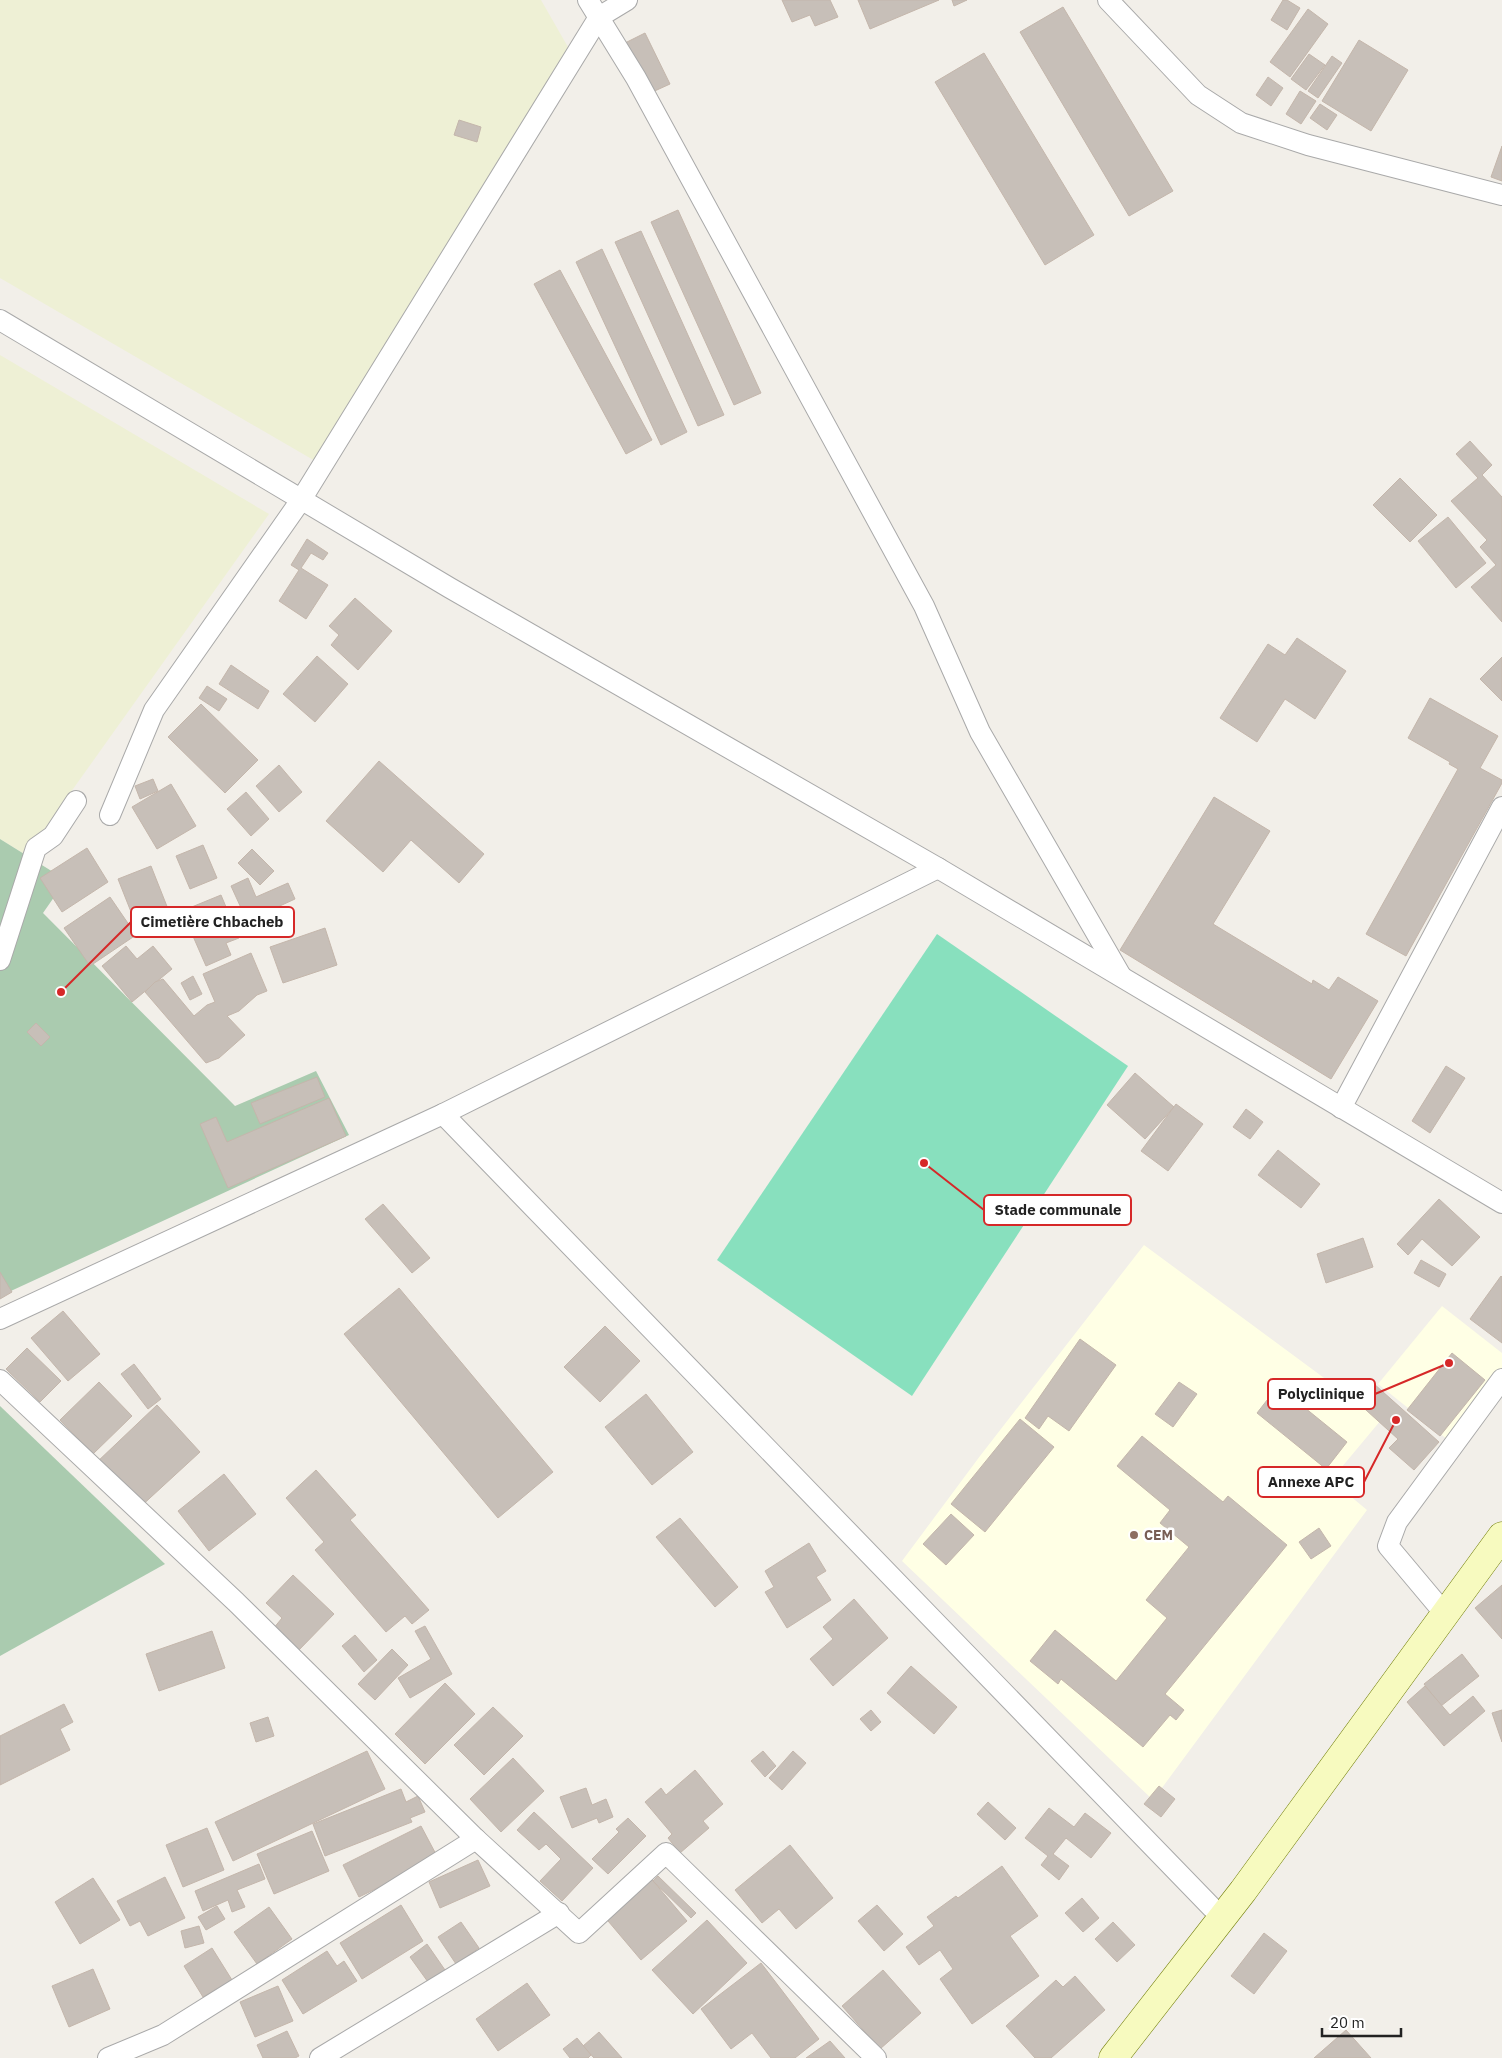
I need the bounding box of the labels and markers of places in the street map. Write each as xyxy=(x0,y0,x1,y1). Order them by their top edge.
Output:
callout: Cimetière Chbacheb xyxy=(131,907,294,937)
callout: Stade communale xyxy=(984,1195,1131,1225)
callout: Polyclinique xyxy=(1268,1379,1375,1409)
callout: Annexe APC xyxy=(1258,1467,1364,1497)
place label: CEM xyxy=(1144,1526,1173,1544)
marker: CEM xyxy=(1128,1529,1140,1541)

